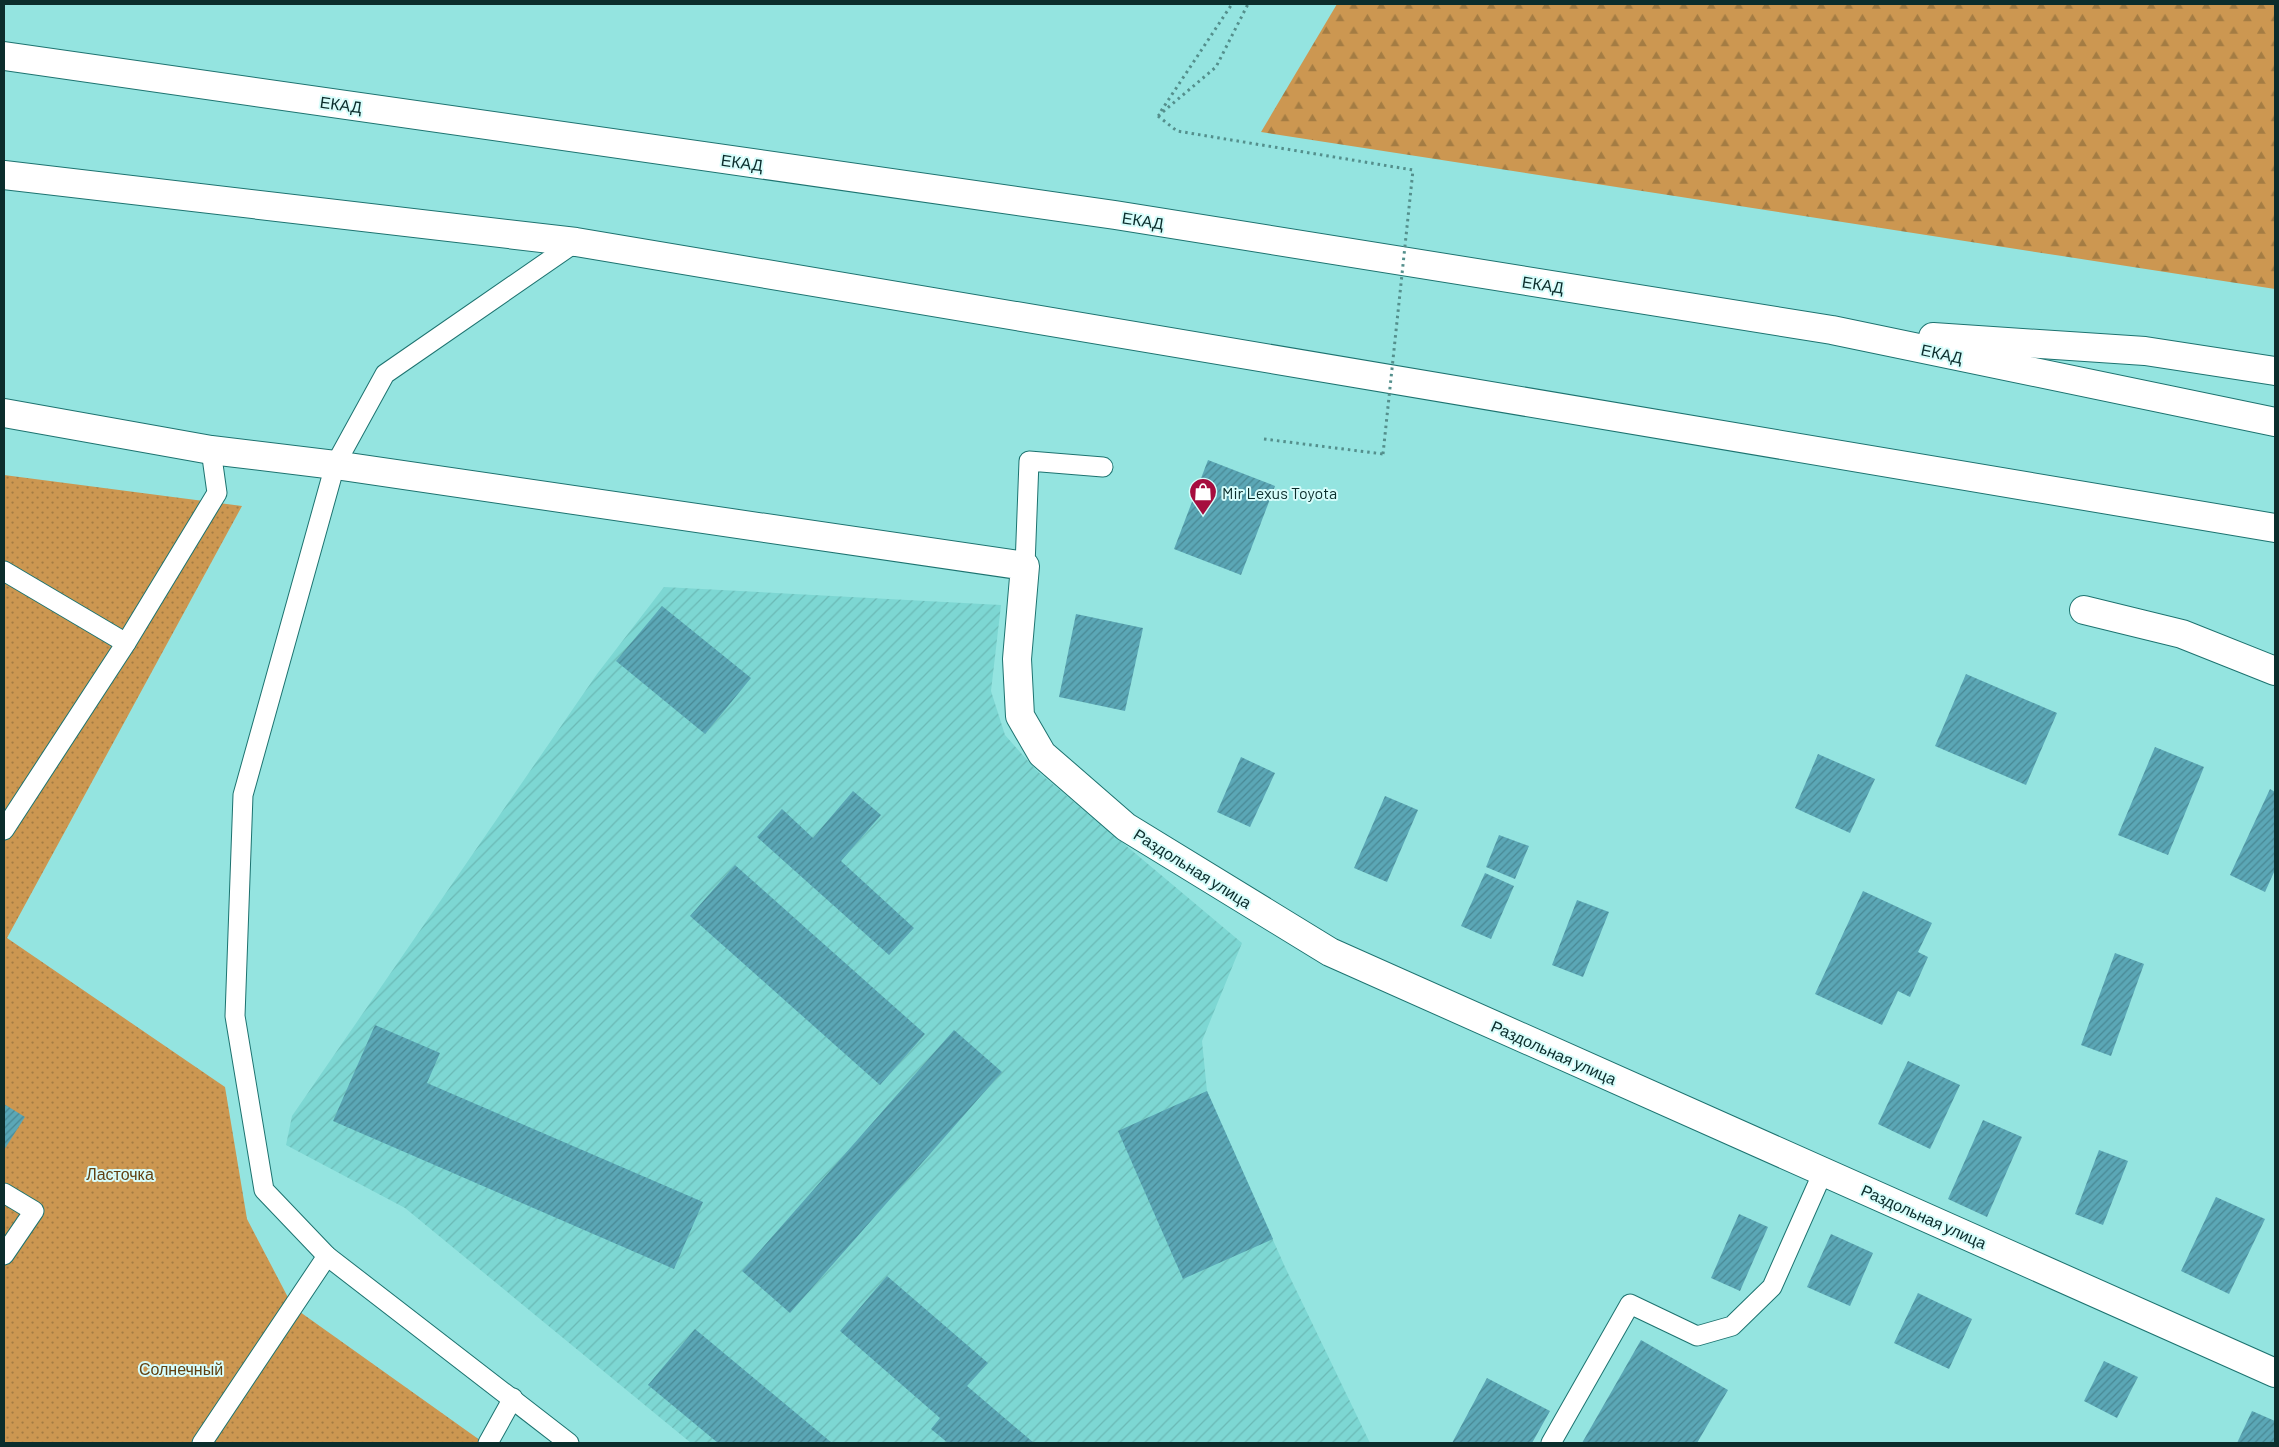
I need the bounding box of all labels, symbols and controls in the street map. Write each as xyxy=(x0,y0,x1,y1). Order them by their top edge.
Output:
street label: ЕКАД xyxy=(319,92,363,116)
street label: ЕКАД xyxy=(720,150,764,174)
street label: ЕКАД xyxy=(1121,207,1165,233)
street label: ЕКАД xyxy=(1521,271,1565,297)
street label: ЕКАД xyxy=(1919,339,1965,367)
shop icon: Mir Lexus Toyota xyxy=(1188,477,1218,516)
place label: Mir Lexus Toyota xyxy=(1222,483,1337,502)
street label: Раздольная улица xyxy=(1131,824,1255,912)
street label: Раздольная улица xyxy=(1488,1016,1620,1088)
park label: Ласточка xyxy=(86,1164,154,1183)
street label: Раздольная улица xyxy=(1858,1180,1990,1252)
park label: Солнечный xyxy=(139,1359,223,1378)

